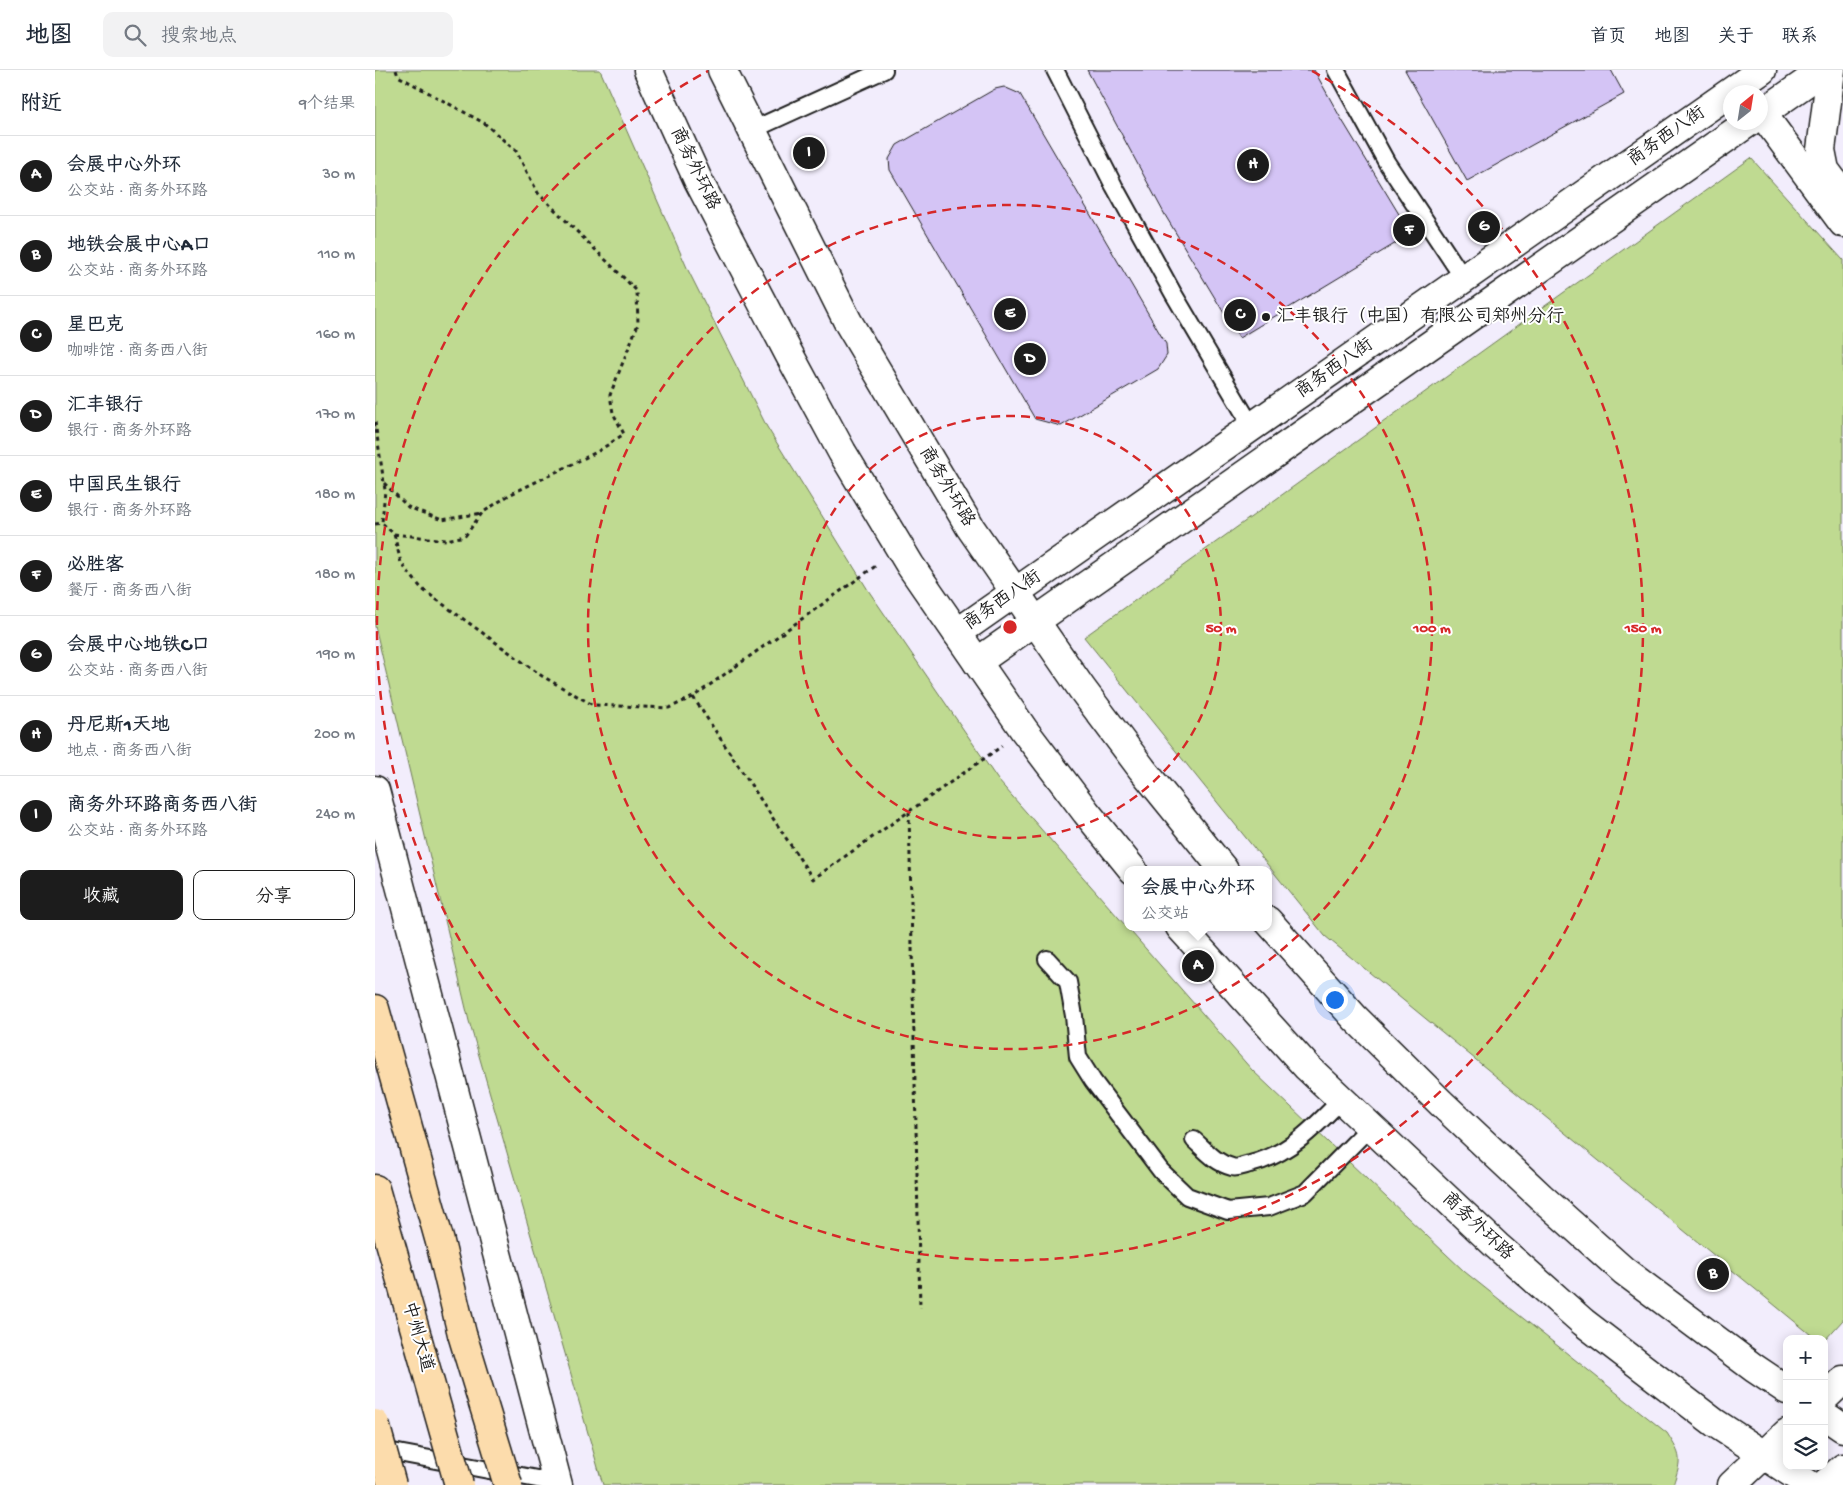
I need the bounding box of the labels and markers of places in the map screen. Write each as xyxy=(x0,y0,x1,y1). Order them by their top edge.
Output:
pin: I xyxy=(793,134,825,172)
pin: H xyxy=(1237,146,1269,184)
pin: G xyxy=(1468,208,1500,246)
pin: F xyxy=(1393,211,1425,249)
pin: E xyxy=(994,295,1026,333)
pin: C xyxy=(1224,296,1256,334)
place label: 汇丰银行（中国）有限公司郑州分行 xyxy=(1276,306,1564,328)
marker: 汇丰银行（中国）有限公司郑州分行 xyxy=(1260,311,1272,323)
pin: D xyxy=(1014,340,1046,378)
centre of rings xyxy=(1001,618,1019,636)
pin: A xyxy=(1182,947,1214,985)
pin: B xyxy=(1697,1255,1729,1293)

